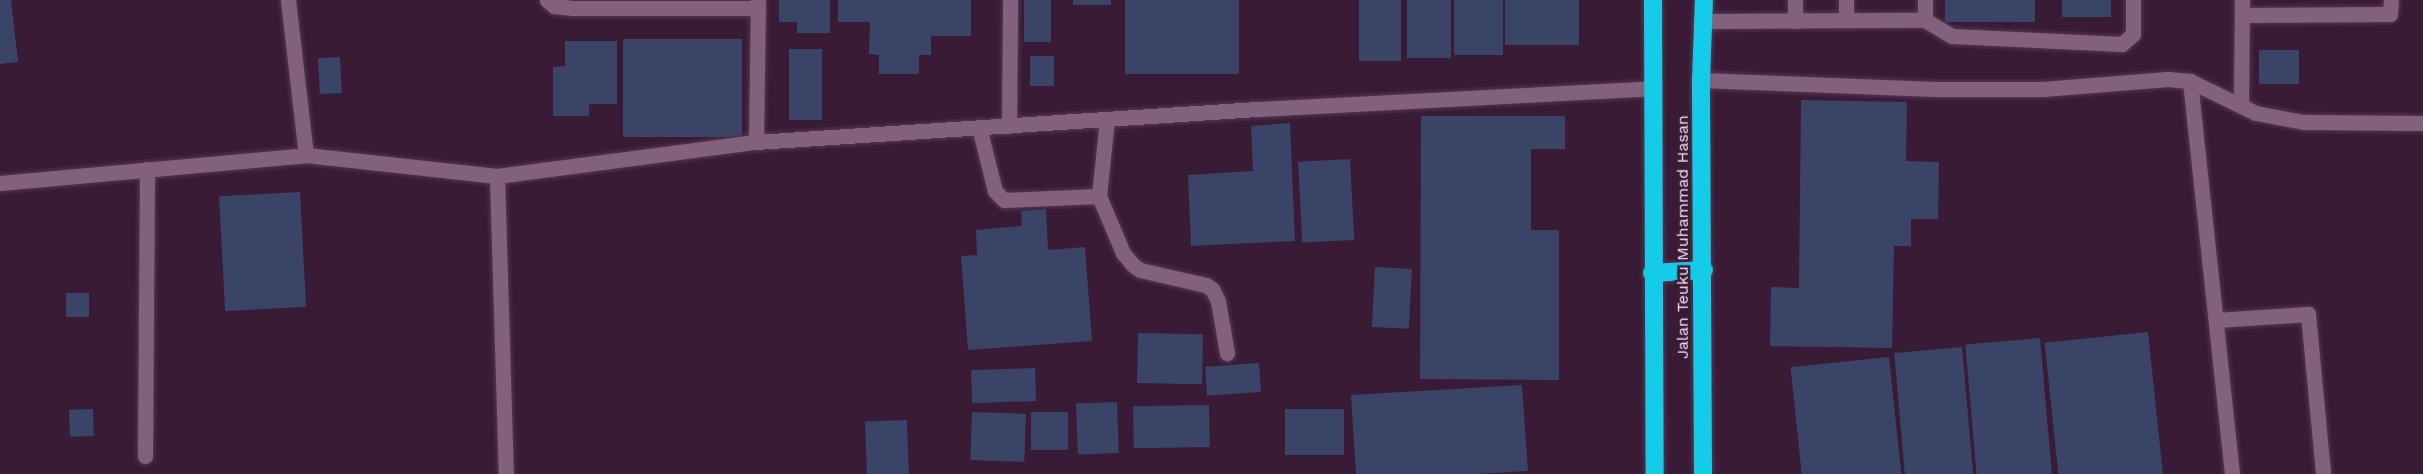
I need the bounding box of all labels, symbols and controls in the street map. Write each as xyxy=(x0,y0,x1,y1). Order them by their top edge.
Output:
street label: Jalan Teuku Muhammad Hasan xyxy=(1673,115,1693,359)

